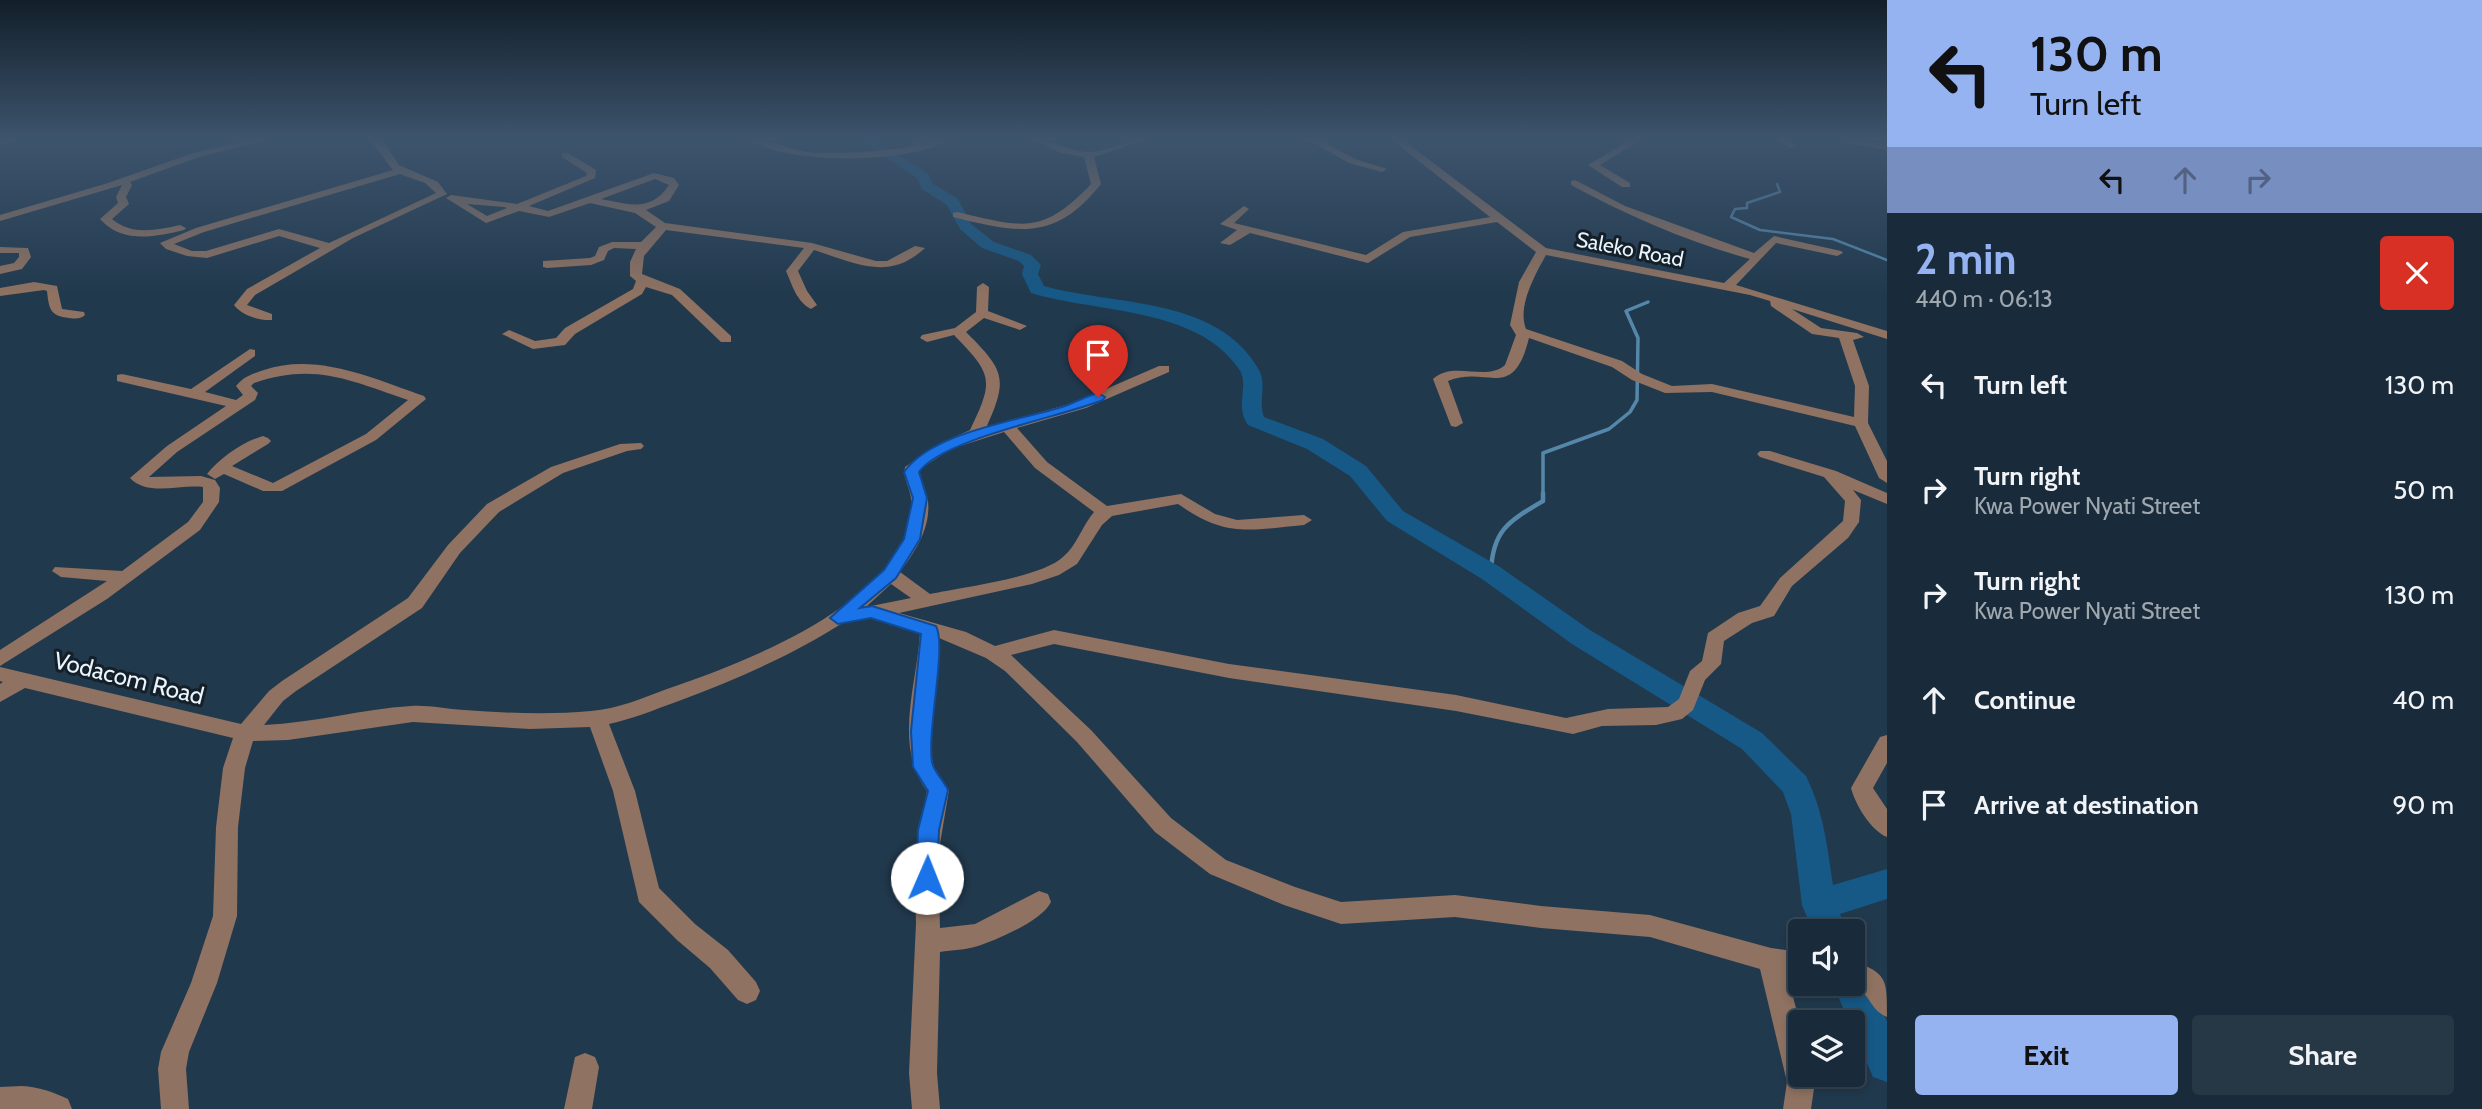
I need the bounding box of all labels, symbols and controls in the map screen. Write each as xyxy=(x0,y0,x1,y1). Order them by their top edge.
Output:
text: 130 m xyxy=(2030,24,2163,83)
icon: left xyxy=(1915,28,2006,119)
text: Turn left xyxy=(2030,84,2141,123)
icon: left xyxy=(2093,161,2131,199)
icon: ahead xyxy=(2166,161,2204,199)
icon: right xyxy=(2239,161,2277,199)
street label: Saleko Road xyxy=(1574,226,1686,272)
text: 2 min xyxy=(1915,233,2016,285)
button: close xyxy=(2380,236,2454,310)
text: 440 m · 06:13 xyxy=(1915,285,2053,313)
pin xyxy=(1068,325,1128,397)
icon: arrive xyxy=(1079,336,1117,374)
icon: left xyxy=(1915,366,1953,404)
text: Turn left xyxy=(1974,369,2067,401)
text: 130 m xyxy=(2385,369,2454,401)
text: Turn right xyxy=(1974,460,2080,492)
icon: right xyxy=(1915,471,1953,509)
text: 50 m xyxy=(2393,474,2454,506)
text: Kwa Power Nyati Street xyxy=(1974,492,2200,520)
text: Turn right xyxy=(1974,565,2080,597)
icon: right xyxy=(1915,576,1953,614)
text: 130 m xyxy=(2385,579,2454,611)
text: Kwa Power Nyati Street xyxy=(1974,597,2200,625)
street label: Vodacom Road xyxy=(51,645,207,711)
icon: ahead xyxy=(1915,681,1953,719)
text: Continue xyxy=(1974,684,2076,716)
text: 40 m xyxy=(2392,684,2454,716)
icon: arrive xyxy=(1915,786,1953,824)
text: Arrive at destination xyxy=(1974,789,2199,821)
text: 90 m xyxy=(2392,789,2454,821)
position arrow xyxy=(890,841,964,915)
map controls xyxy=(1788,919,1865,1087)
button: sound xyxy=(1788,919,1865,996)
button: layers xyxy=(1788,1010,1865,1087)
button: Exit xyxy=(1915,1015,2178,1095)
button: Share xyxy=(2192,1015,2454,1095)

